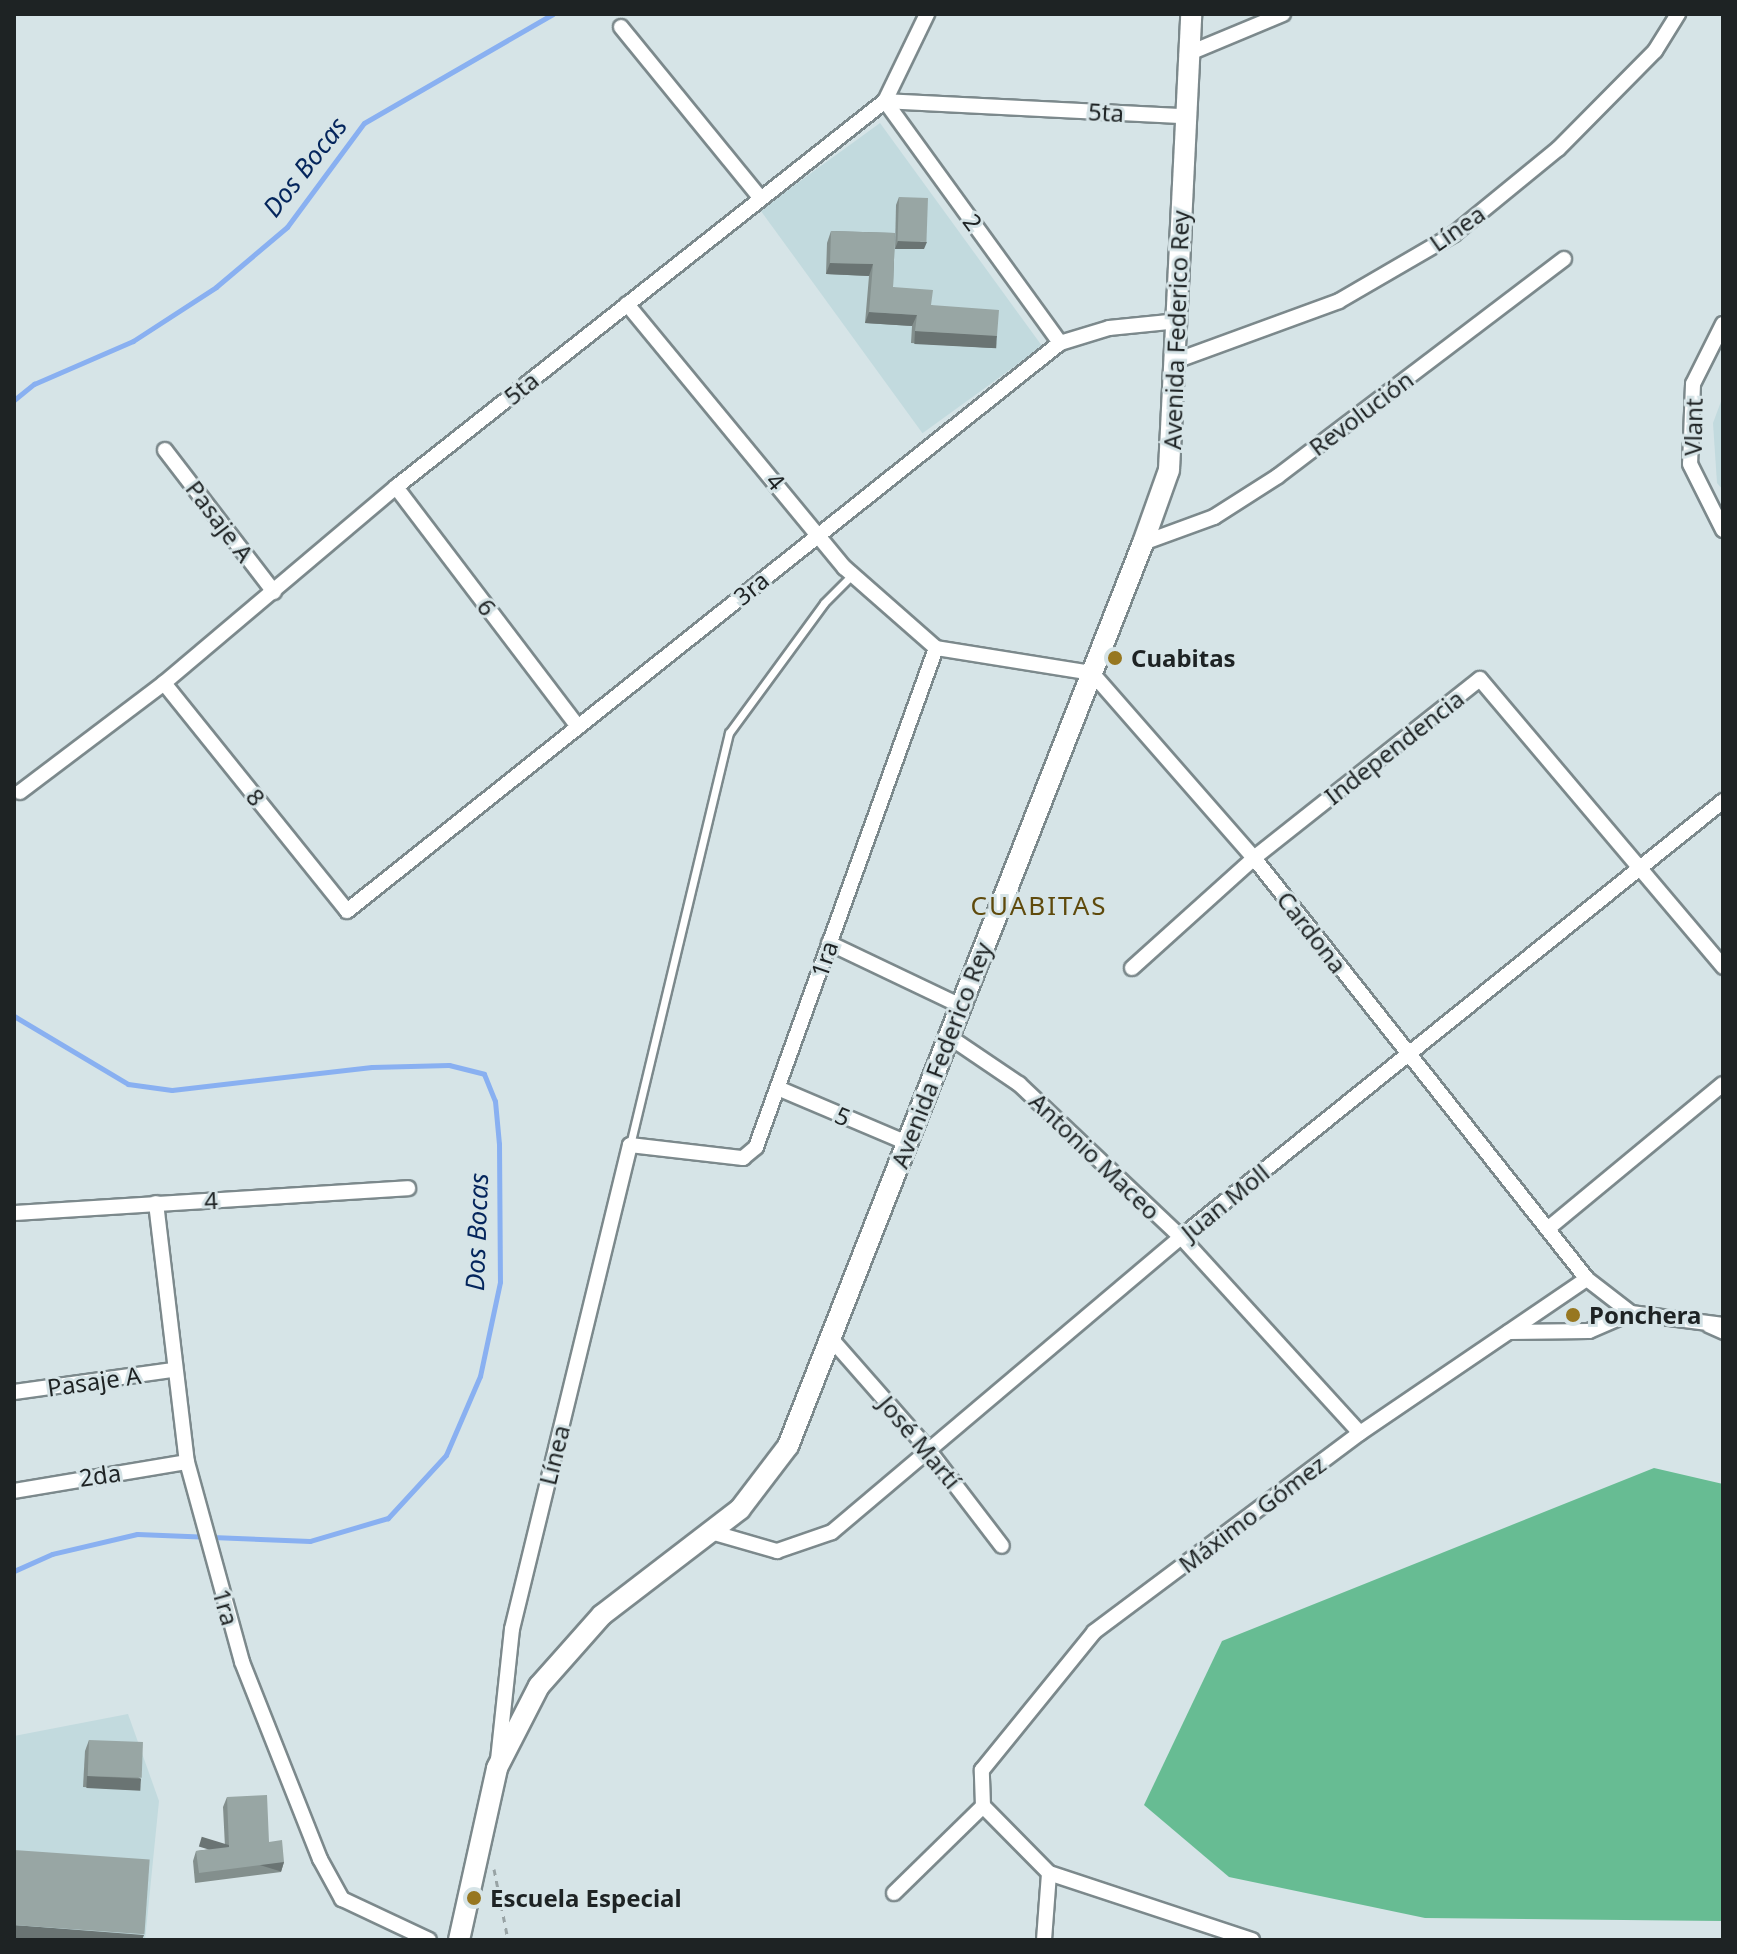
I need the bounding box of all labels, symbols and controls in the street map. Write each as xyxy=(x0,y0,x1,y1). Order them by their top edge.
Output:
street label: 5ta xyxy=(1087,97,1125,127)
water label: Dos Bocas xyxy=(256,111,354,223)
street label: Línea xyxy=(1424,199,1490,257)
street label: 2 xyxy=(957,208,989,236)
street label: Avenida Federico Rey xyxy=(1157,210,1195,450)
street label: Revolución xyxy=(1303,365,1419,461)
street label: 5ta xyxy=(498,366,544,410)
street label: Vlant xyxy=(1678,398,1708,456)
street label: 4 xyxy=(761,466,791,496)
street label: Pasaje A xyxy=(180,475,260,567)
street label: 3ra xyxy=(728,565,774,611)
street label: 6 xyxy=(471,593,503,621)
place label: Cuabitas xyxy=(1131,644,1236,672)
marker: Cuabitas xyxy=(1106,649,1124,667)
street label: Independencia xyxy=(1319,684,1469,810)
street label: 8 xyxy=(240,783,272,811)
street label: Cardona xyxy=(1271,885,1353,979)
district label: CUABITAS xyxy=(970,890,1108,922)
street label: 1ra xyxy=(804,937,844,981)
street label: Avenida Federico Rey xyxy=(885,938,997,1172)
street label: Antonio Maceo xyxy=(1024,1087,1166,1225)
street label: 5 xyxy=(831,1100,855,1132)
street label: Juan Moll xyxy=(1175,1158,1275,1246)
water label: Dos Bocas xyxy=(459,1172,495,1292)
street label: 4 xyxy=(203,1185,219,1215)
place label: Ponchera xyxy=(1589,1301,1701,1329)
marker: Ponchera xyxy=(1564,1306,1582,1324)
street label: Pasaje A xyxy=(45,1360,143,1402)
street label: José Martí xyxy=(873,1390,967,1494)
street label: Línea xyxy=(533,1422,575,1488)
street label: Máximo Gómez xyxy=(1173,1449,1331,1579)
street label: 2da xyxy=(77,1458,123,1492)
street label: 1ra xyxy=(207,1585,245,1629)
place label: Escuela Especial xyxy=(490,1884,682,1912)
marker: Escuela Especial xyxy=(465,1889,483,1907)

